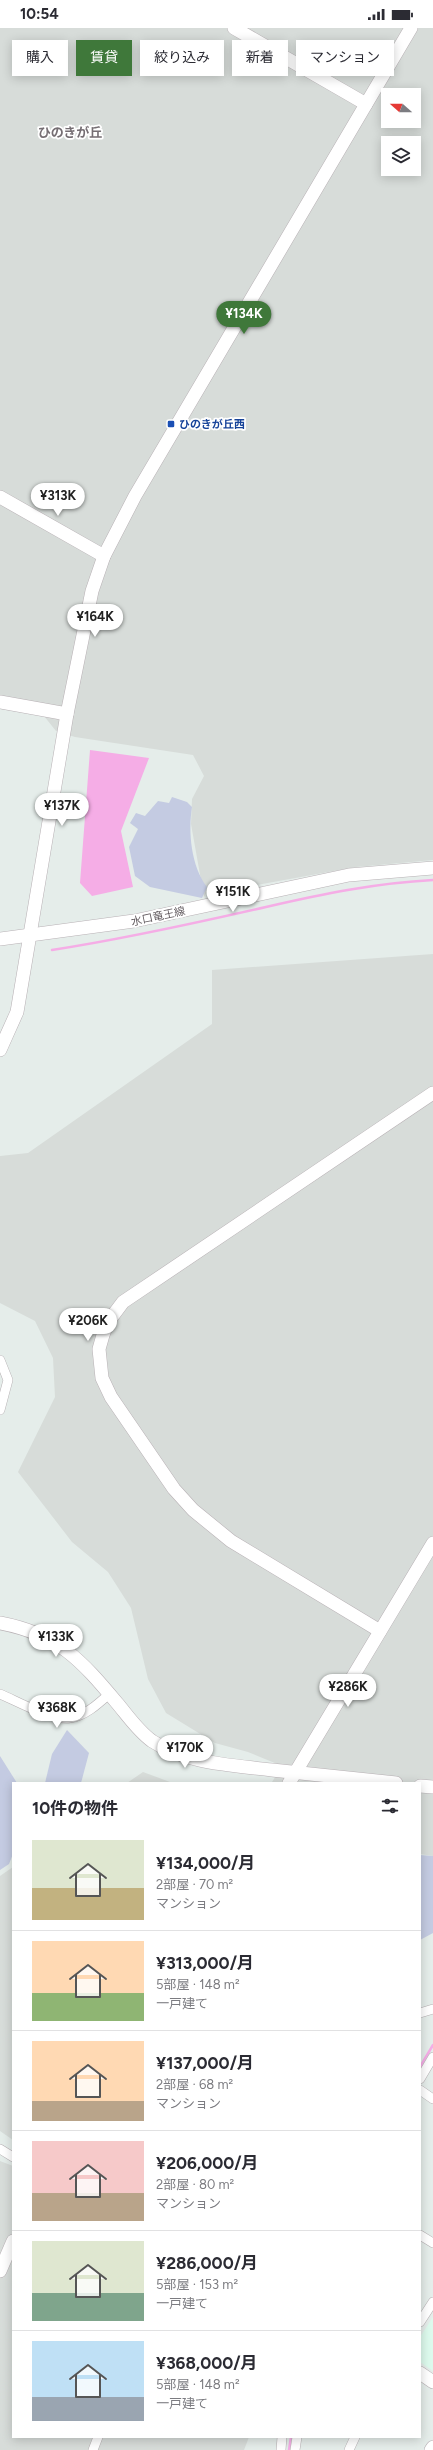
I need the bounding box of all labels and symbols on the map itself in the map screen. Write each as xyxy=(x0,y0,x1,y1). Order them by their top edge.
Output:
north arrow xyxy=(381,88,421,128)
district label: ひのきが丘 xyxy=(38,125,102,140)
pin: ¥134K xyxy=(216,301,272,335)
place label: ひのきが丘西 xyxy=(179,418,245,431)
marker: ひのきが丘西 xyxy=(166,419,176,429)
pin: ¥313K xyxy=(30,483,86,517)
pin: ¥164K xyxy=(67,604,123,638)
pin: ¥137K xyxy=(34,793,90,827)
pin: ¥151K xyxy=(205,879,261,913)
street label: 水口竜王線 xyxy=(130,904,186,929)
pin: ¥206K xyxy=(60,1308,116,1342)
pin: ¥133K xyxy=(28,1624,84,1658)
pin: ¥286K xyxy=(320,1674,376,1708)
pin: ¥368K xyxy=(29,1695,85,1729)
pin: ¥170K xyxy=(157,1735,213,1769)

